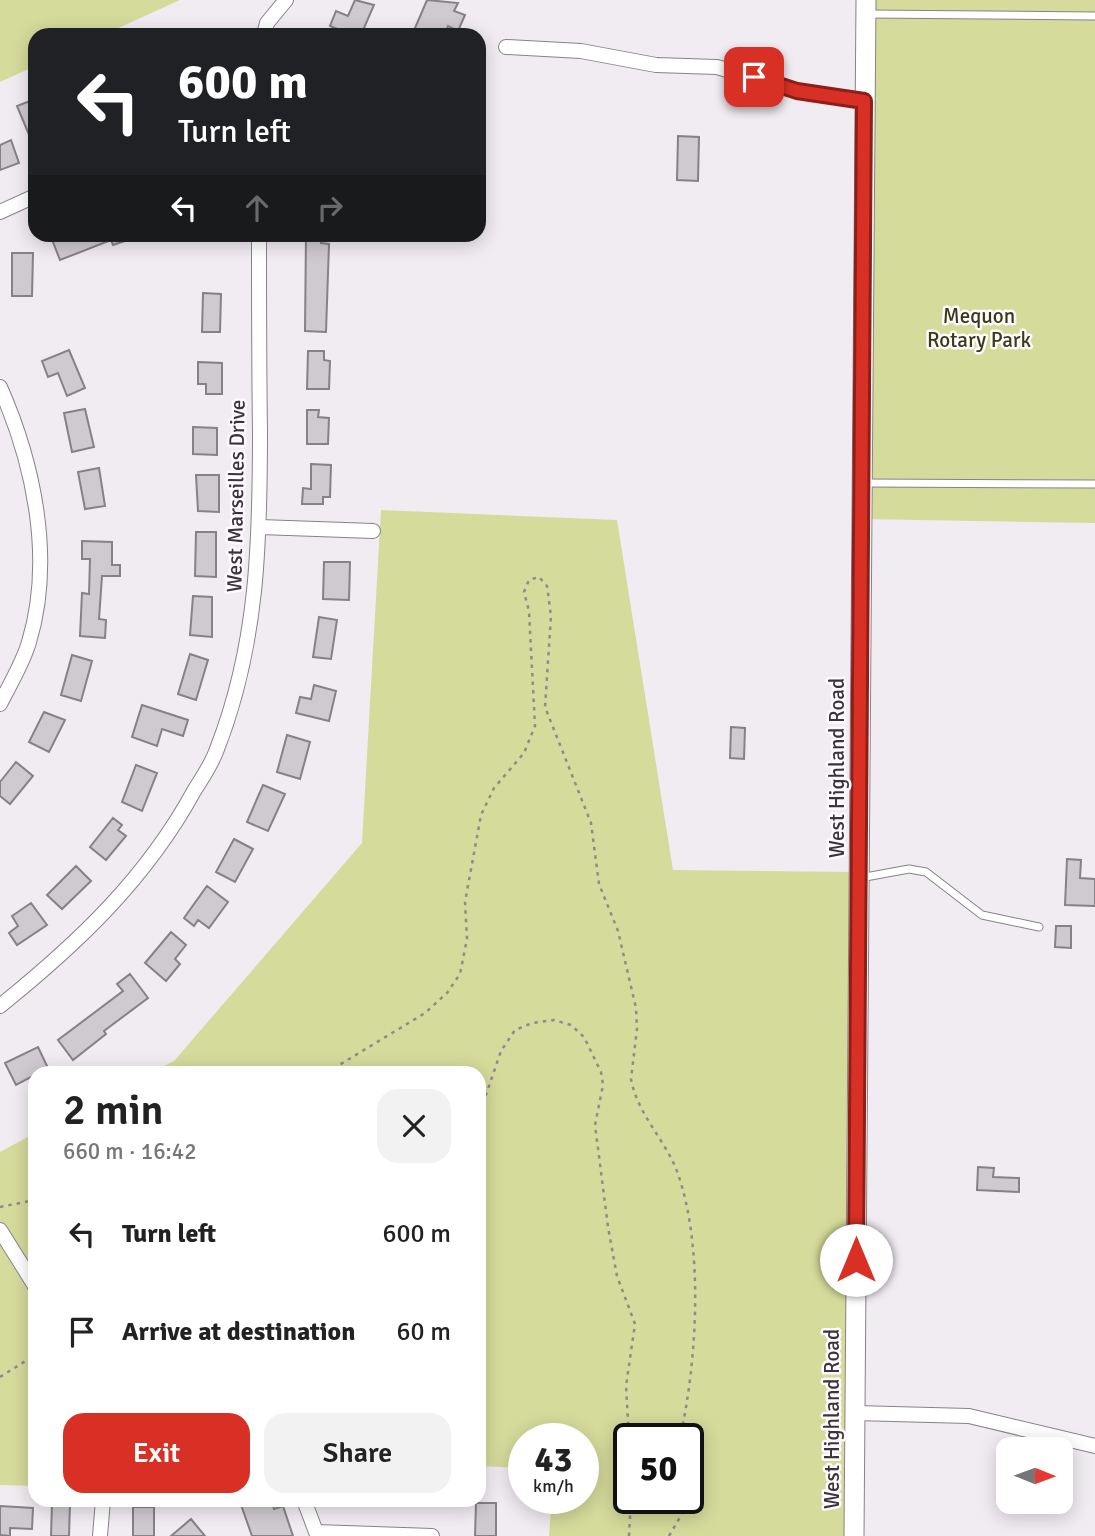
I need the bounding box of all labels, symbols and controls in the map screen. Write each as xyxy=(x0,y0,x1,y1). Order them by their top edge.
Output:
pin xyxy=(724,47,784,107)
text: 600 m xyxy=(178,52,308,112)
icon: left xyxy=(63,56,154,147)
icon: arrive xyxy=(735,58,773,96)
text: Turn left xyxy=(178,112,291,151)
icon: left xyxy=(165,189,203,227)
icon: ahead xyxy=(238,189,276,227)
icon: right xyxy=(311,189,349,227)
park label: Mequon Rotary Park xyxy=(927,303,1032,353)
street label: West Marseilles Drive xyxy=(221,399,251,593)
street label: West Highland Road xyxy=(824,678,850,858)
text: 2 min xyxy=(63,1085,164,1136)
button: close xyxy=(377,1089,451,1163)
text: 660 m · 16:42 xyxy=(63,1137,197,1166)
icon: left xyxy=(63,1215,101,1253)
text: Turn left xyxy=(122,1218,216,1250)
text: 600 m xyxy=(382,1218,451,1250)
position arrow xyxy=(819,1223,893,1297)
icon: arrive xyxy=(63,1313,101,1351)
text: Arrive at destination xyxy=(122,1316,355,1348)
text: 60 m xyxy=(396,1316,451,1348)
street label: West Highland Road xyxy=(819,1329,845,1509)
button: Exit xyxy=(63,1413,250,1493)
button: Share xyxy=(264,1413,451,1493)
speed limit sign: 50 xyxy=(613,1423,704,1514)
north arrow xyxy=(996,1437,1073,1514)
map controls xyxy=(996,1437,1073,1514)
text: 43 xyxy=(535,1438,572,1481)
text: km/h xyxy=(533,1475,574,1497)

